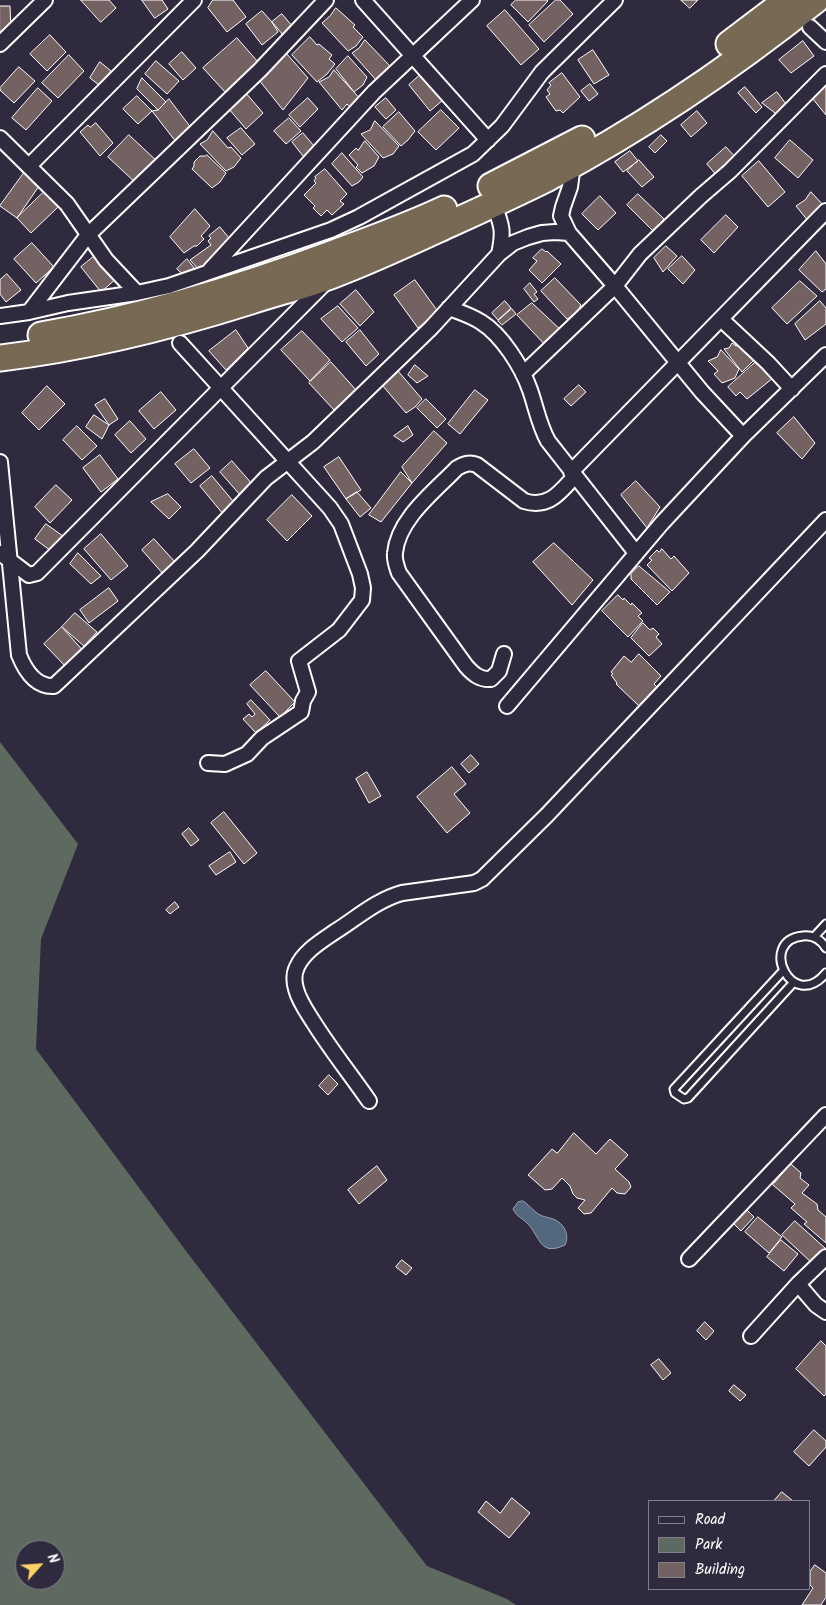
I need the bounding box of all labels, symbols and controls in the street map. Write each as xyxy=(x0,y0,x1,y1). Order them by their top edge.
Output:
legend xyxy=(648,1500,811,1590)
text: Road xyxy=(695,1508,725,1532)
text: Park xyxy=(695,1533,722,1557)
north arrow xyxy=(15,1540,65,1590)
text: N xyxy=(41,1550,64,1568)
text: Building xyxy=(695,1558,745,1582)

